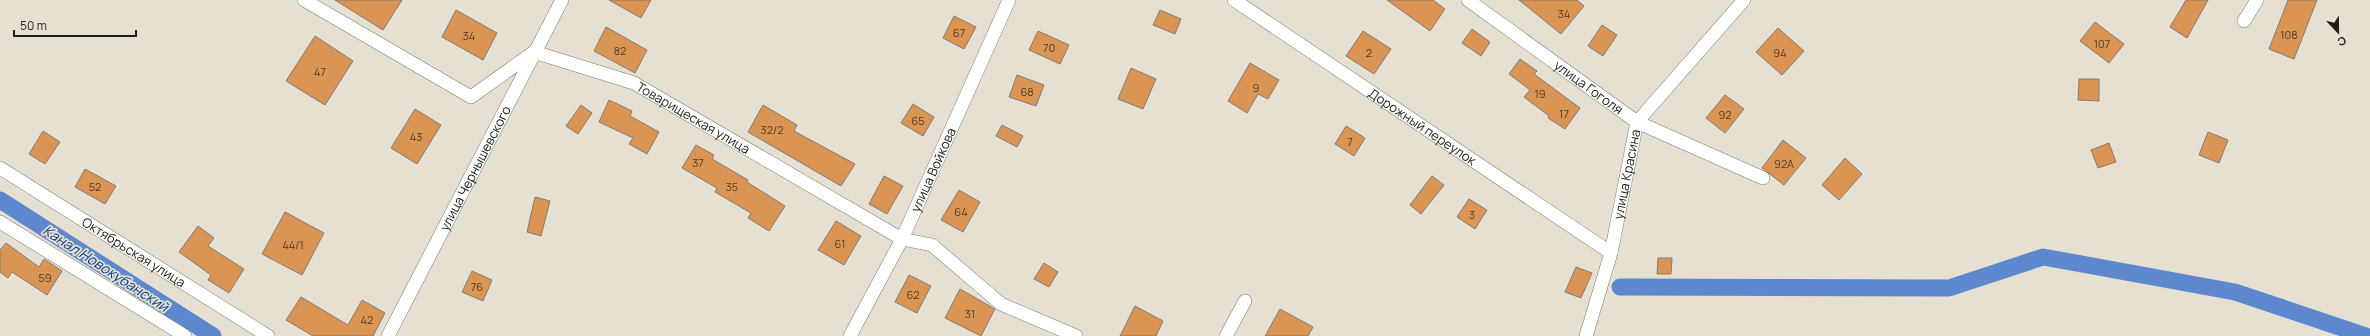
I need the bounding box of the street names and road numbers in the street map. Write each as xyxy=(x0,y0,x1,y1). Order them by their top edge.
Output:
street label: улица Гоголя xyxy=(1551,56,1627,118)
street label: Товарищеская улица xyxy=(633,77,754,158)
street label: Дорожный переулок xyxy=(1365,84,1480,170)
street label: улица Чернышевского xyxy=(435,102,515,234)
street label: улица Войкова xyxy=(906,125,960,215)
street label: улица Красина xyxy=(1609,128,1644,221)
street label: Октябрьская улица xyxy=(79,213,189,291)

